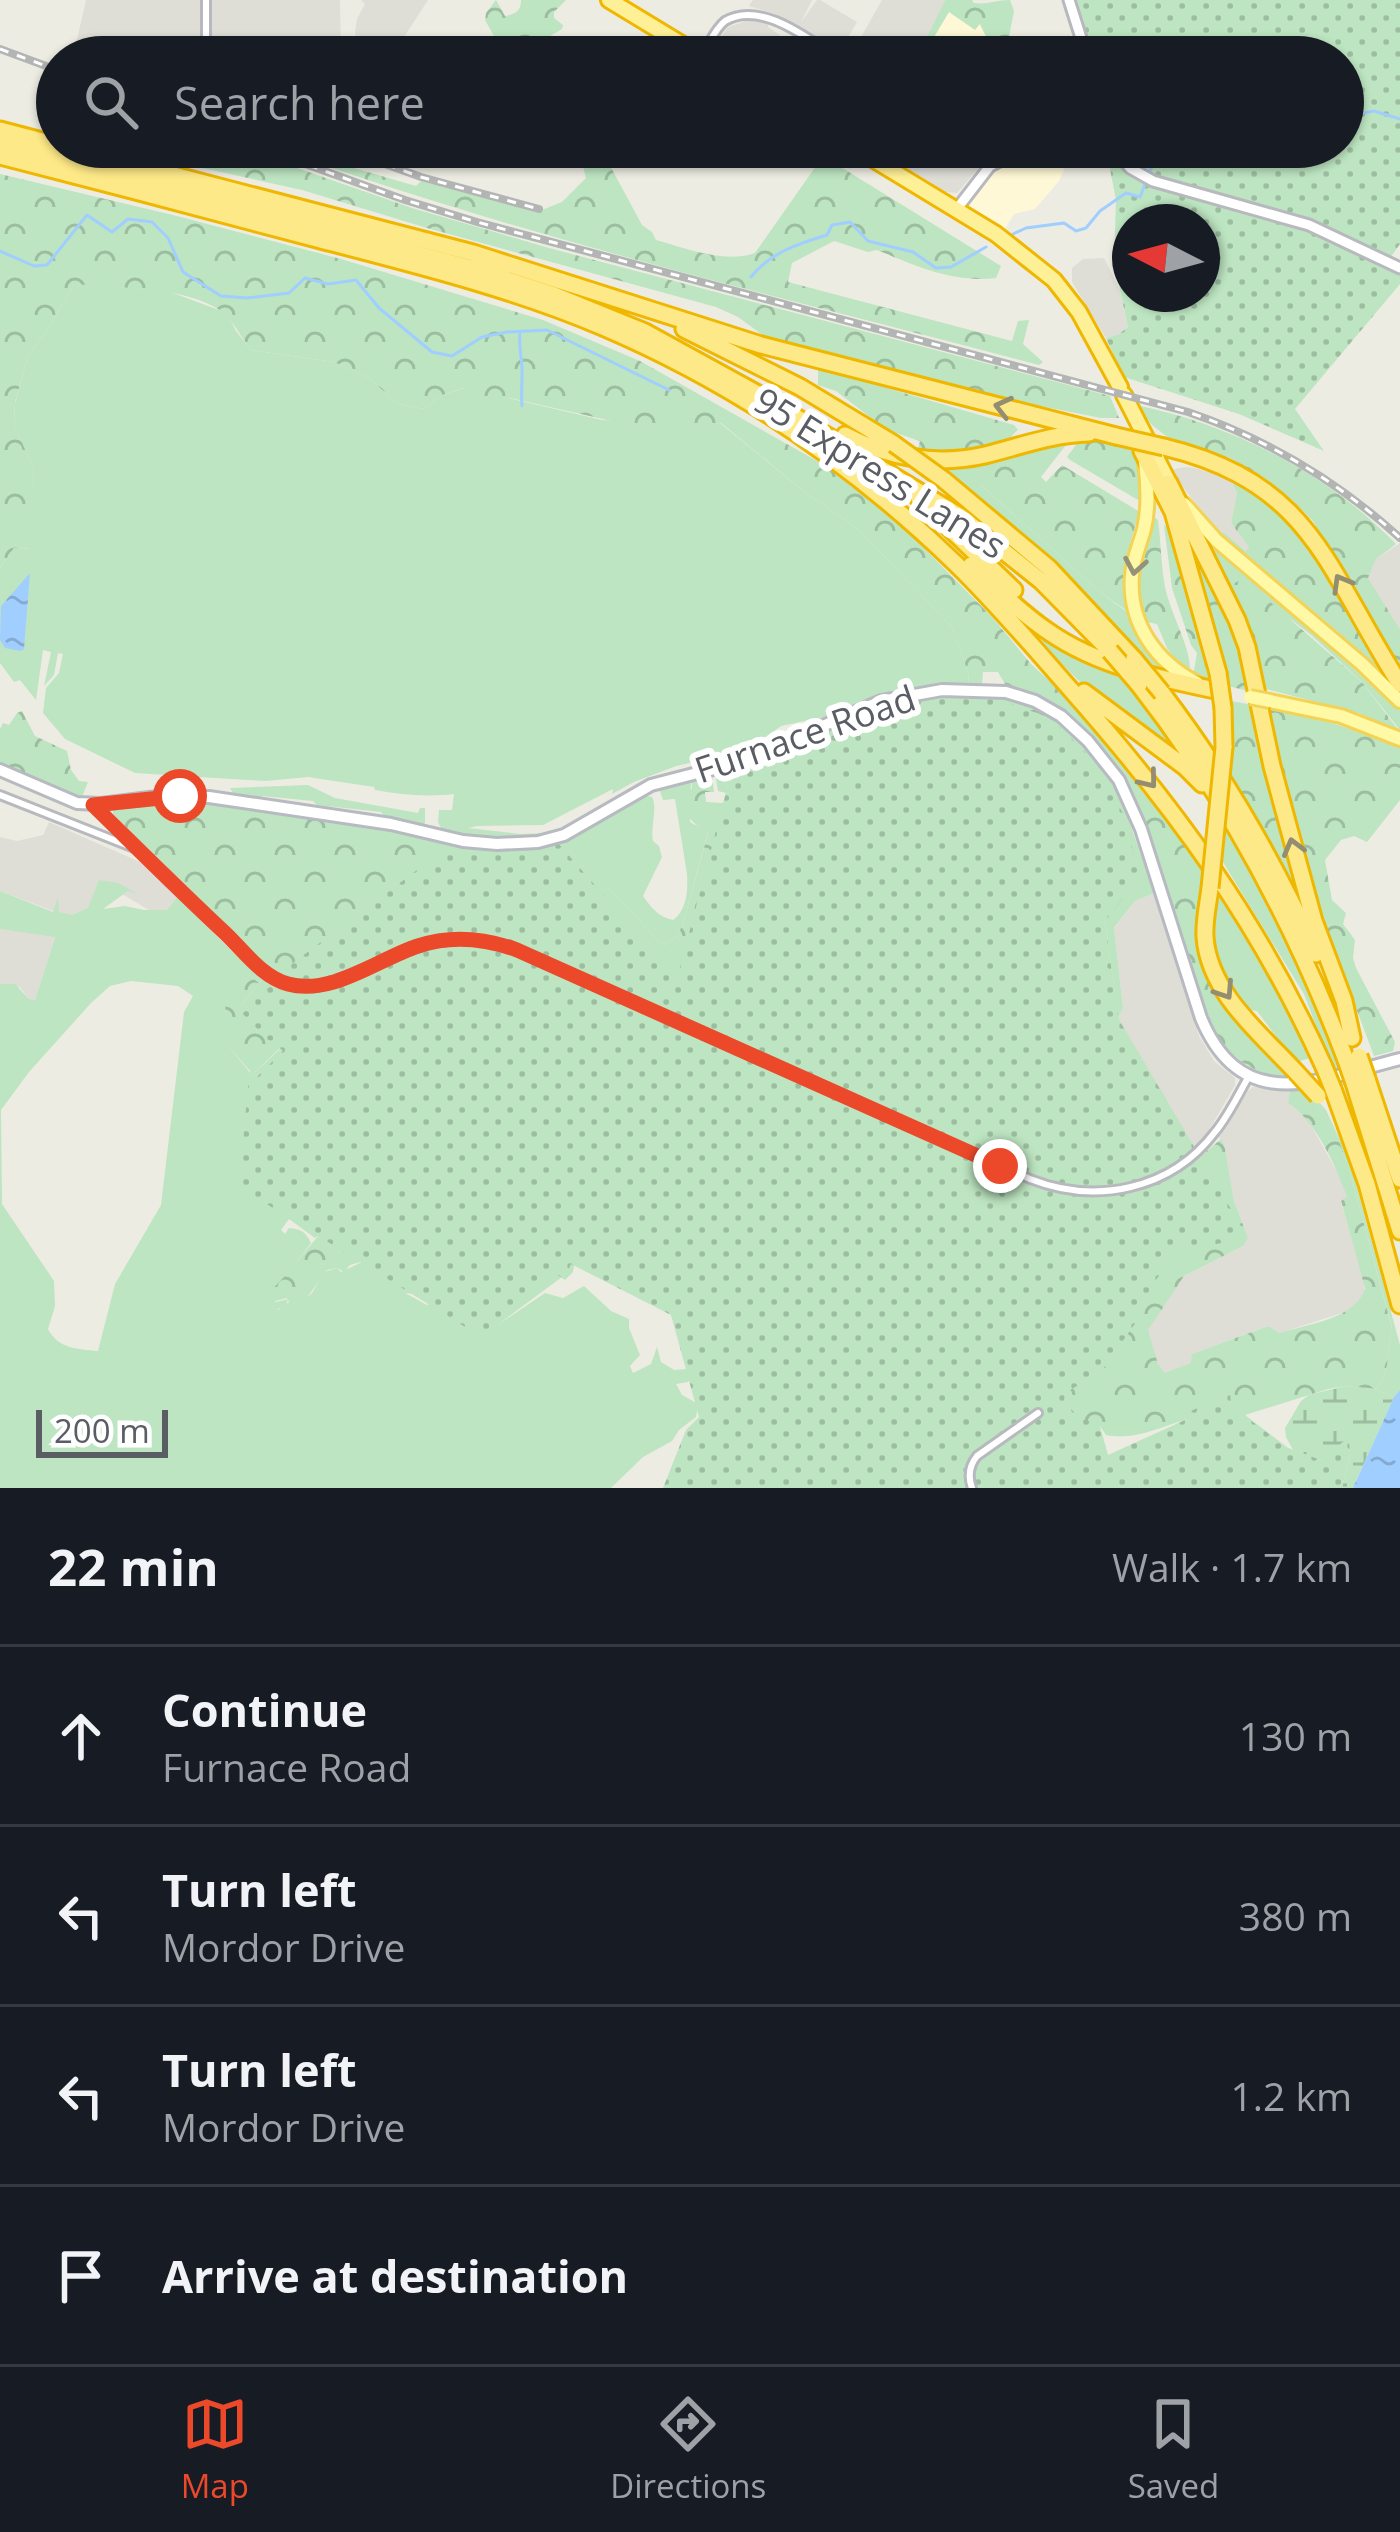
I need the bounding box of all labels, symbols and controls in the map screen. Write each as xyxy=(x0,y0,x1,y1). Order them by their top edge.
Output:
search box xyxy=(36,36,1364,168)
icon: search xyxy=(78,69,144,135)
text: Search here xyxy=(174,72,425,133)
north arrow xyxy=(1112,204,1220,312)
street label: 95 Express Lanes xyxy=(745,375,1015,570)
one-way arrow xyxy=(993,396,1013,421)
one-way arrow xyxy=(1123,556,1148,576)
one-way arrow xyxy=(1332,574,1355,596)
street label: Furnace Road xyxy=(688,673,922,794)
one-way arrow xyxy=(1134,766,1156,788)
route start xyxy=(153,769,207,823)
one-way arrow xyxy=(1283,837,1308,857)
one-way arrow xyxy=(1211,977,1233,999)
route end xyxy=(973,1139,1027,1193)
scale bar xyxy=(36,1404,168,1457)
text: 200 m xyxy=(54,1408,150,1453)
text: 22 min xyxy=(48,1531,219,1601)
text: Walk · 1.7 km xyxy=(1112,1540,1352,1593)
text: Continue xyxy=(162,1679,367,1740)
icon: ahead xyxy=(48,1703,114,1769)
text: 130 m xyxy=(1239,1709,1352,1762)
text: Furnace Road xyxy=(162,1740,411,1793)
text: Turn left xyxy=(162,1859,357,1920)
icon: left xyxy=(48,1883,114,1949)
text: 380 m xyxy=(1239,1889,1352,1942)
text: Mordor Drive xyxy=(162,1920,405,1973)
text: Turn left xyxy=(162,2039,357,2100)
icon: left xyxy=(48,2063,114,2129)
text: 1.2 km xyxy=(1230,2069,1352,2122)
text: Mordor Drive xyxy=(162,2100,405,2153)
icon: arrive xyxy=(48,2243,114,2309)
text: Arrive at destination xyxy=(162,2245,628,2306)
tab: Map xyxy=(181,2391,249,2508)
tab: Directions xyxy=(610,2391,766,2508)
tab: Saved xyxy=(1128,2391,1219,2508)

